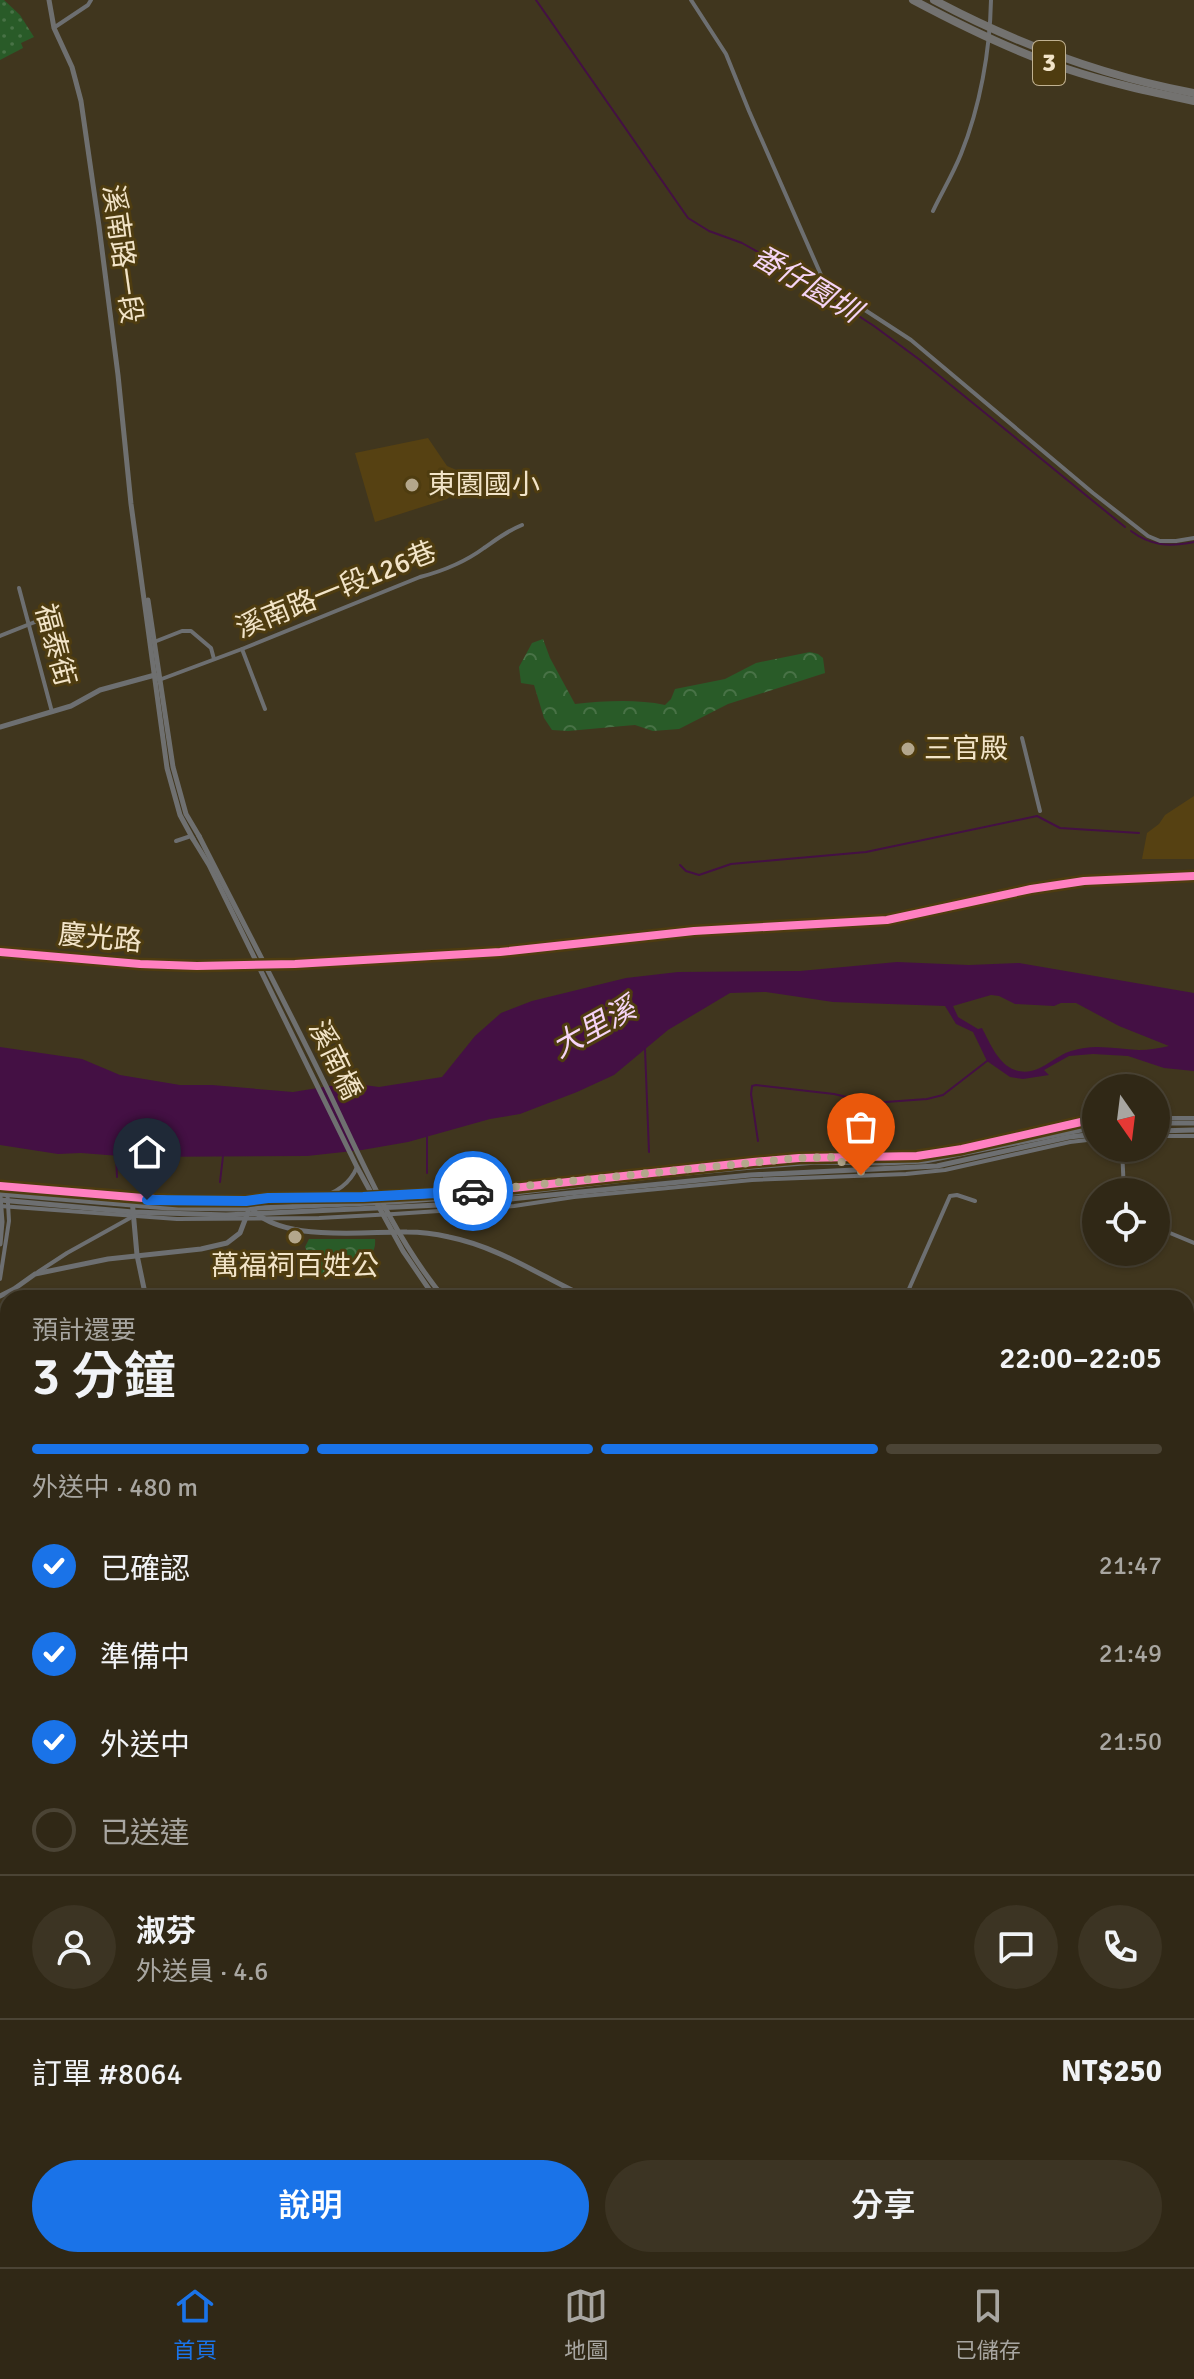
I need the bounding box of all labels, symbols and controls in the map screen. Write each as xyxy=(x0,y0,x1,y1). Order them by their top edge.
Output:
road number: 3 xyxy=(1033,41,1065,85)
street label: 溪南路一段 xyxy=(95,182,149,326)
water label: 番仔園圳 xyxy=(745,237,870,333)
place label: 東園國小 xyxy=(428,468,540,502)
marker: 東園國小 xyxy=(403,476,421,494)
street label: 溪南路一段126巷 xyxy=(231,534,441,646)
street label: 福泰街 xyxy=(28,600,82,690)
place label: 三官殿 xyxy=(924,732,1008,766)
marker: 三官殿 xyxy=(899,740,917,758)
street label: 慶光路 xyxy=(57,917,143,959)
water label: 大里溪 xyxy=(546,988,646,1066)
street label: 溪南橋 xyxy=(301,1015,369,1105)
north arrow xyxy=(1082,1074,1170,1162)
map controls xyxy=(1082,1074,1170,1266)
pin xyxy=(827,1093,895,1175)
icon: bag xyxy=(839,1105,883,1149)
pin xyxy=(113,1118,181,1200)
icon: home xyxy=(125,1130,169,1174)
courier xyxy=(433,1151,513,1231)
icon: car xyxy=(451,1169,495,1213)
button: locate xyxy=(1082,1178,1170,1266)
marker: 萬福祠百姓公 xyxy=(286,1228,304,1246)
place label: 萬福祠百姓公 xyxy=(211,1249,379,1283)
text: 預計還要 xyxy=(32,1315,136,1347)
text: 22:00–22:05 xyxy=(999,1340,1162,1377)
text: 3 分鐘 xyxy=(32,1345,176,1409)
text: 外送中 · 480 m xyxy=(32,1472,198,1504)
icon: check xyxy=(32,1544,76,1588)
text: 21:47 xyxy=(1099,1550,1162,1582)
text: 已確認 xyxy=(100,1551,190,1588)
icon: check xyxy=(32,1632,76,1676)
text: 21:49 xyxy=(1099,1638,1162,1670)
text: 準備中 xyxy=(100,1639,190,1676)
icon: check xyxy=(32,1720,76,1764)
text: 21:50 xyxy=(1099,1726,1162,1758)
text: 外送中 xyxy=(100,1727,190,1764)
text: 已送達 xyxy=(100,1815,190,1852)
button: person xyxy=(32,1905,116,1989)
button: chat xyxy=(974,1905,1058,1989)
button: phone xyxy=(1078,1905,1162,1989)
text: 淑芬 xyxy=(136,1913,196,1950)
text: 外送員 · 4.6 xyxy=(136,1956,268,1988)
text: NT$250 xyxy=(1061,2053,1162,2090)
text: 訂單 #8064 xyxy=(32,2056,183,2093)
button: 說明 xyxy=(32,2160,589,2252)
button: 分享 xyxy=(605,2160,1162,2252)
tab: 首頁 xyxy=(173,2284,217,2364)
tab: 地圖 xyxy=(564,2284,608,2364)
tab: 已儲存 xyxy=(955,2284,1021,2364)

